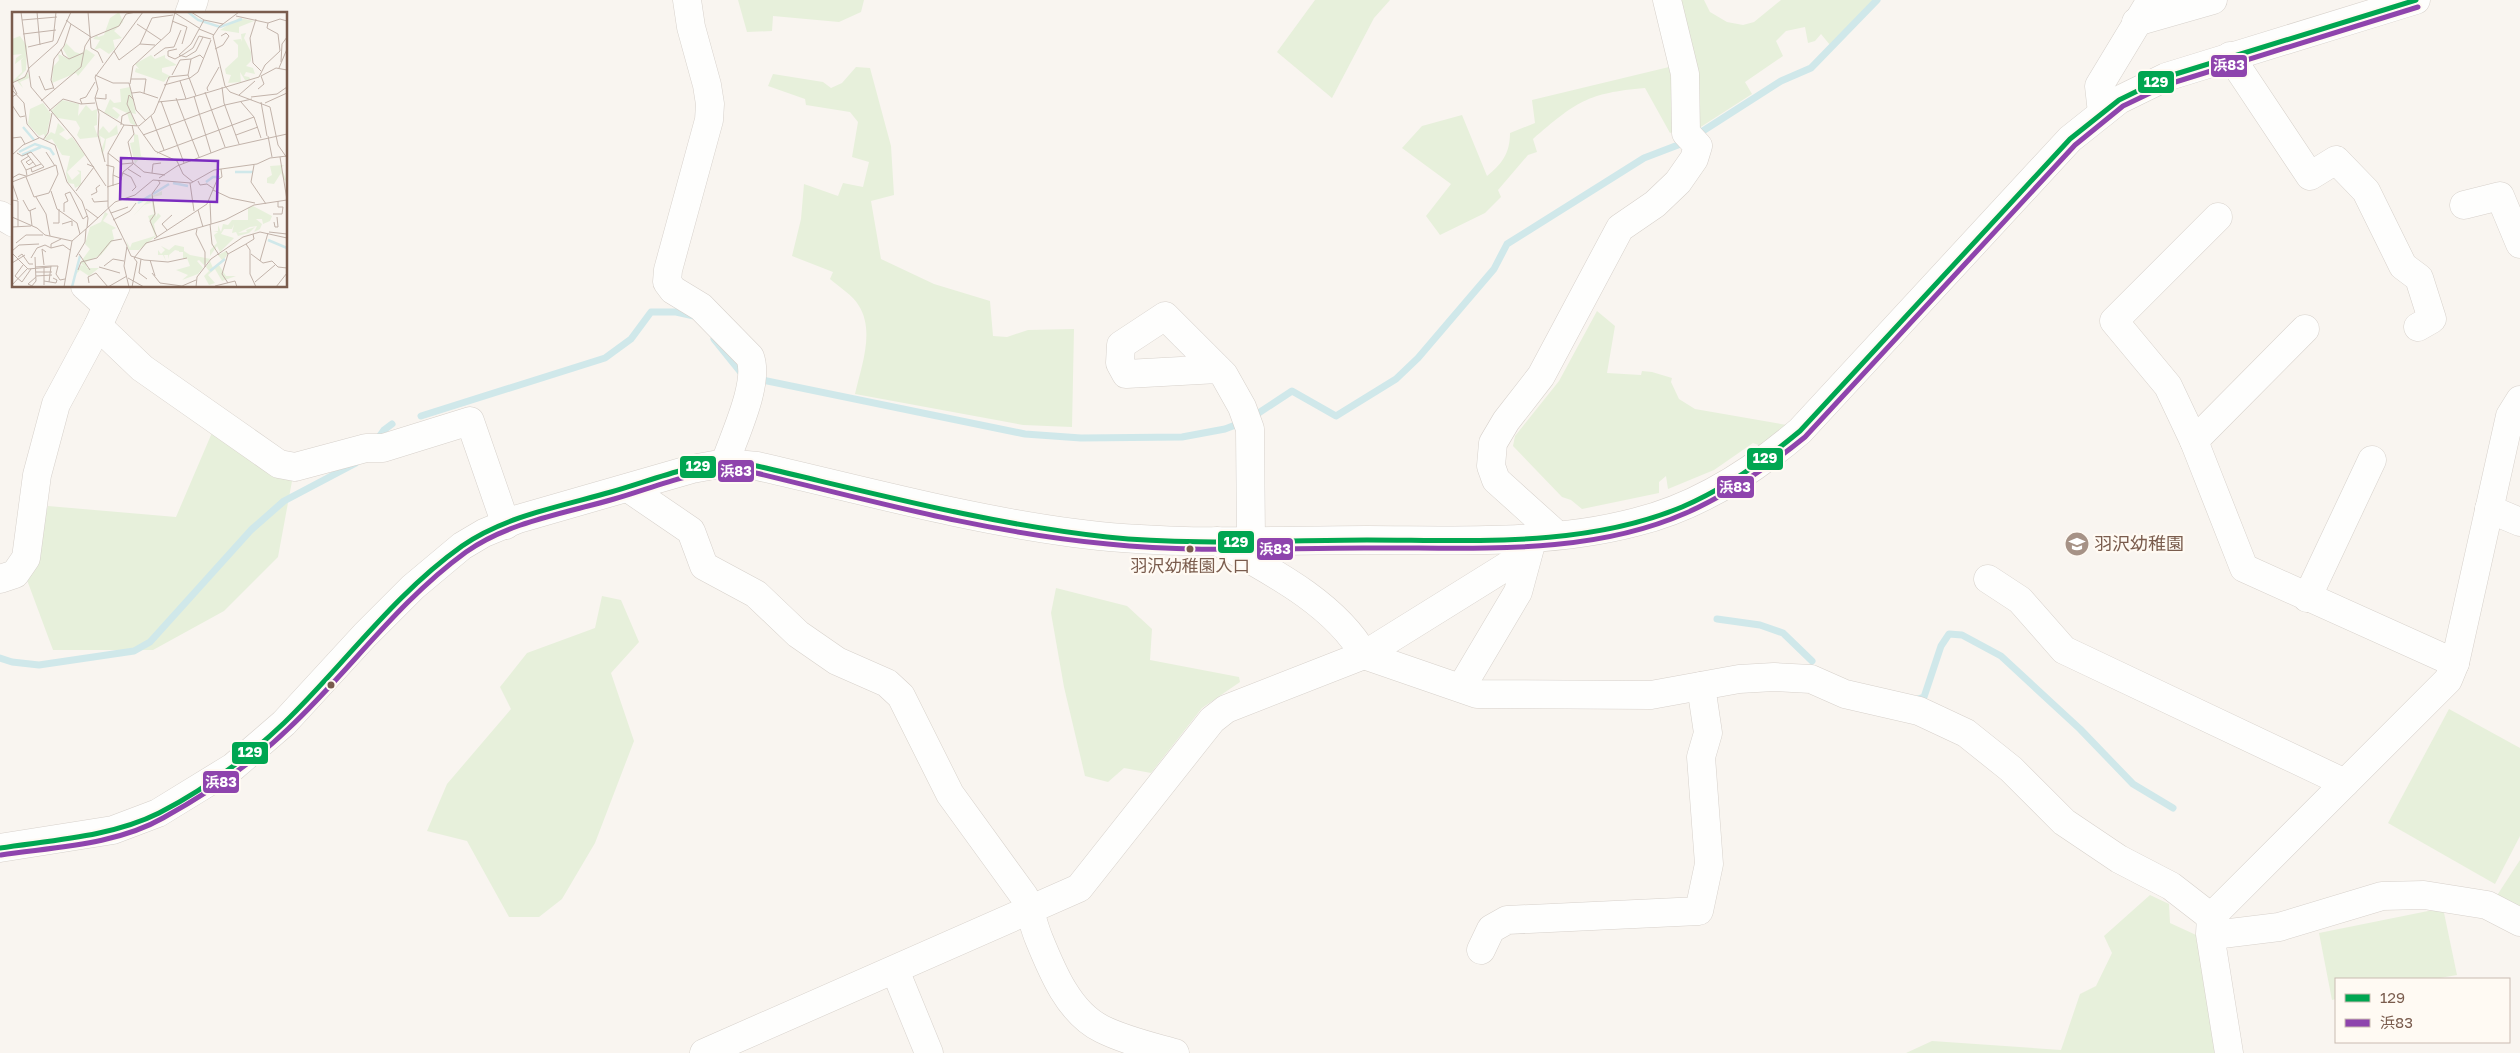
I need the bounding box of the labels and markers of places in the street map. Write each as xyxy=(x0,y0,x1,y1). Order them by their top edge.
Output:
school or university icon: 羽沢幼稚園 xyxy=(2064,531,2090,557)
place label: 羽沢幼稚園 xyxy=(2094,532,2184,554)
marker: 羽沢幼稚園入口 xyxy=(1185,544,1195,554)
place label: 羽沢幼稚園入口 xyxy=(1131,555,1250,576)
unlabelled marker xyxy=(326,680,336,690)

